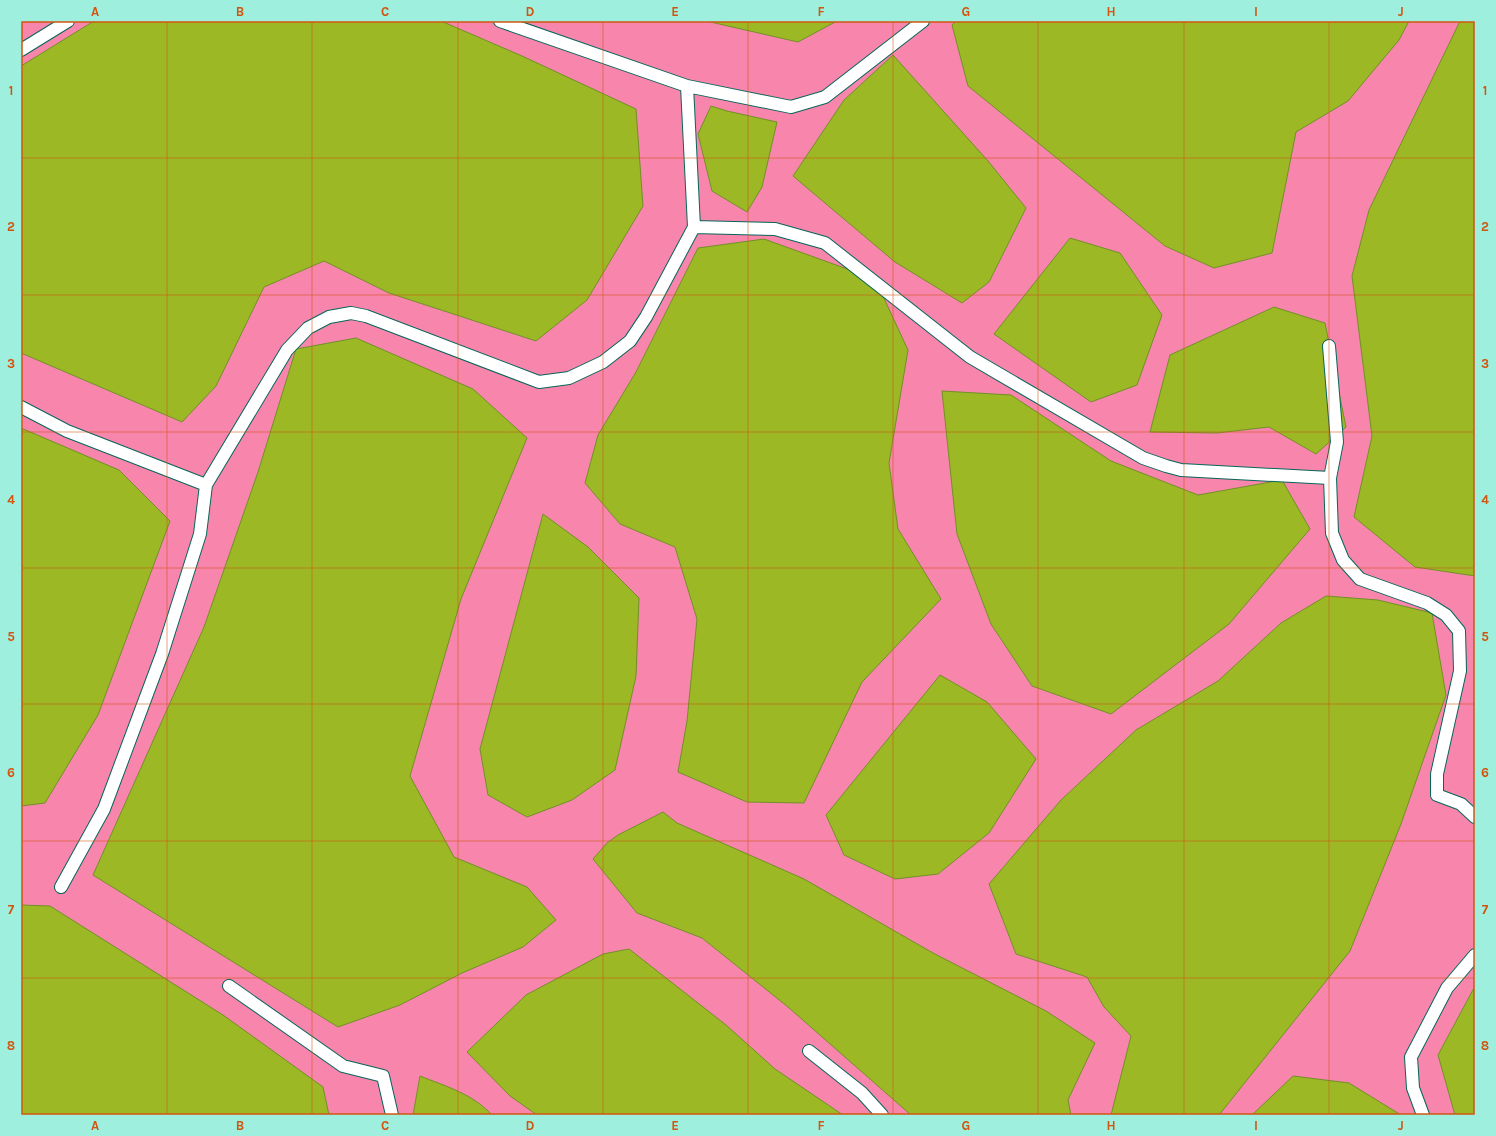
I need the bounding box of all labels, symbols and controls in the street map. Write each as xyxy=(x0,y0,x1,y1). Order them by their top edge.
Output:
text: A xyxy=(91,4,99,19)
text: B xyxy=(236,4,244,19)
text: C xyxy=(381,4,389,19)
text: D xyxy=(526,4,535,19)
text: E xyxy=(671,4,679,19)
text: F xyxy=(817,4,825,19)
text: G xyxy=(962,4,970,19)
text: H xyxy=(1106,4,1116,19)
text: I xyxy=(1254,4,1258,19)
text: J xyxy=(1398,4,1404,19)
text: 1 xyxy=(9,83,13,98)
text: 1 xyxy=(1483,83,1487,98)
text: 2 xyxy=(7,219,15,234)
text: 2 xyxy=(1481,219,1489,234)
text: 3 xyxy=(7,356,15,371)
text: 3 xyxy=(1481,356,1489,371)
text: 4 xyxy=(7,492,15,507)
text: 4 xyxy=(1481,492,1489,507)
text: 5 xyxy=(7,629,15,644)
text: 5 xyxy=(1481,629,1489,644)
text: 6 xyxy=(7,765,15,780)
text: 6 xyxy=(1481,765,1489,780)
text: 7 xyxy=(8,902,15,917)
text: 7 xyxy=(1482,902,1489,917)
text: 8 xyxy=(7,1038,15,1053)
text: 8 xyxy=(1481,1038,1489,1053)
text: A xyxy=(91,1118,99,1133)
text: B xyxy=(236,1118,244,1133)
text: C xyxy=(381,1118,389,1133)
text: D xyxy=(526,1118,535,1133)
text: E xyxy=(671,1118,679,1133)
text: F xyxy=(817,1118,825,1133)
text: G xyxy=(962,1118,970,1133)
text: H xyxy=(1106,1118,1116,1133)
text: I xyxy=(1254,1118,1258,1133)
text: J xyxy=(1398,1118,1404,1133)

